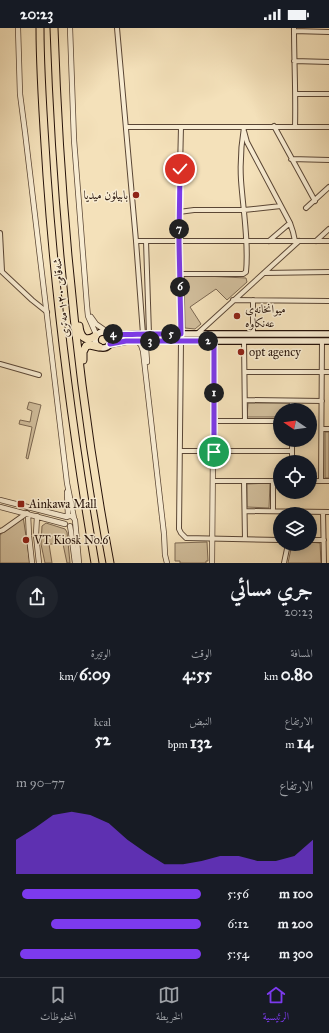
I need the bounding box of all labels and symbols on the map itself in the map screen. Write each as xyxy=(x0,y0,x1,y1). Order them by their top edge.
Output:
pin xyxy=(163,152,197,186)
place label: بابیلۆن میدیا xyxy=(83,188,128,203)
marker: بابیلۆن میدیا xyxy=(131,190,141,200)
pin: 7 xyxy=(169,219,189,239)
street label: شەقامی ١٢٠ مەتری xyxy=(50,257,72,338)
pin: 6 xyxy=(170,277,190,297)
place label: میوانخانەی عەنکاوە xyxy=(245,302,286,331)
marker: میوانخانەی عەنکاوە xyxy=(232,311,242,321)
pin: 4 xyxy=(103,324,123,344)
pin: 5 xyxy=(161,324,181,344)
pin: 3 xyxy=(140,331,160,351)
pin: 2 xyxy=(198,331,218,351)
place label: opt agency xyxy=(249,345,301,360)
marker: opt agency xyxy=(236,347,246,357)
pin: 1 xyxy=(204,383,224,403)
north arrow xyxy=(273,403,317,447)
pin xyxy=(197,435,231,469)
place label: Ainkawa Mall xyxy=(28,497,98,511)
marker: Ainkawa Mall xyxy=(16,499,26,509)
place label: VT Kiosk No.6 xyxy=(33,533,109,547)
marker: VT Kiosk No.6 xyxy=(21,535,31,545)

